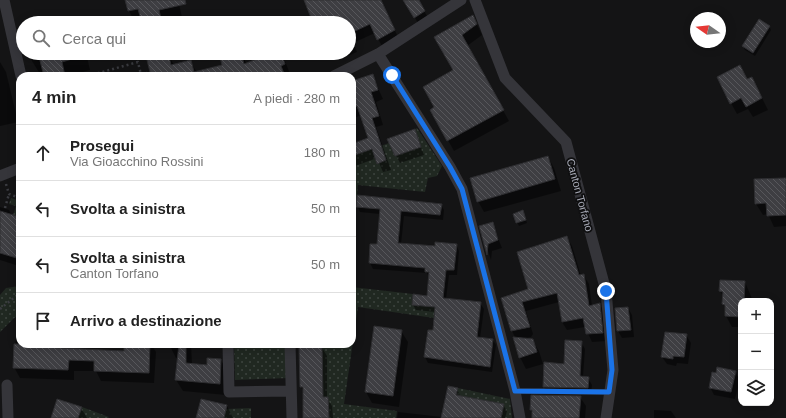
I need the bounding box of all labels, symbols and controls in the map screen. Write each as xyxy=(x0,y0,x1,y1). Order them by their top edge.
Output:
north arrow xyxy=(690,12,726,48)
search box xyxy=(16,16,356,60)
icon: search xyxy=(30,27,52,49)
text: Cerca qui xyxy=(62,30,126,47)
route start xyxy=(383,66,401,84)
text: 4 min xyxy=(32,88,76,107)
text: A piedi · 280 m xyxy=(253,91,340,106)
text: Prosegui xyxy=(70,137,134,154)
icon: ahead xyxy=(32,142,54,164)
text: 180 m xyxy=(304,145,340,160)
text: Via Gioacchino Rossini xyxy=(70,154,203,169)
street label: Canton Torfano xyxy=(564,157,596,233)
icon: left xyxy=(32,198,54,220)
text: Svolta a sinistra xyxy=(70,200,185,217)
text: 50 m xyxy=(311,201,340,216)
text: Svolta a sinistra xyxy=(70,249,185,266)
icon: left xyxy=(32,254,54,276)
text: 50 m xyxy=(311,257,340,272)
text: Canton Torfano xyxy=(70,266,159,281)
route end xyxy=(597,282,615,300)
map controls xyxy=(738,298,774,406)
button: + xyxy=(738,298,774,334)
icon: arrive xyxy=(32,310,54,332)
text: Arrivo a destinazione xyxy=(70,312,222,329)
button: − xyxy=(738,334,774,370)
button: layers xyxy=(738,370,774,406)

